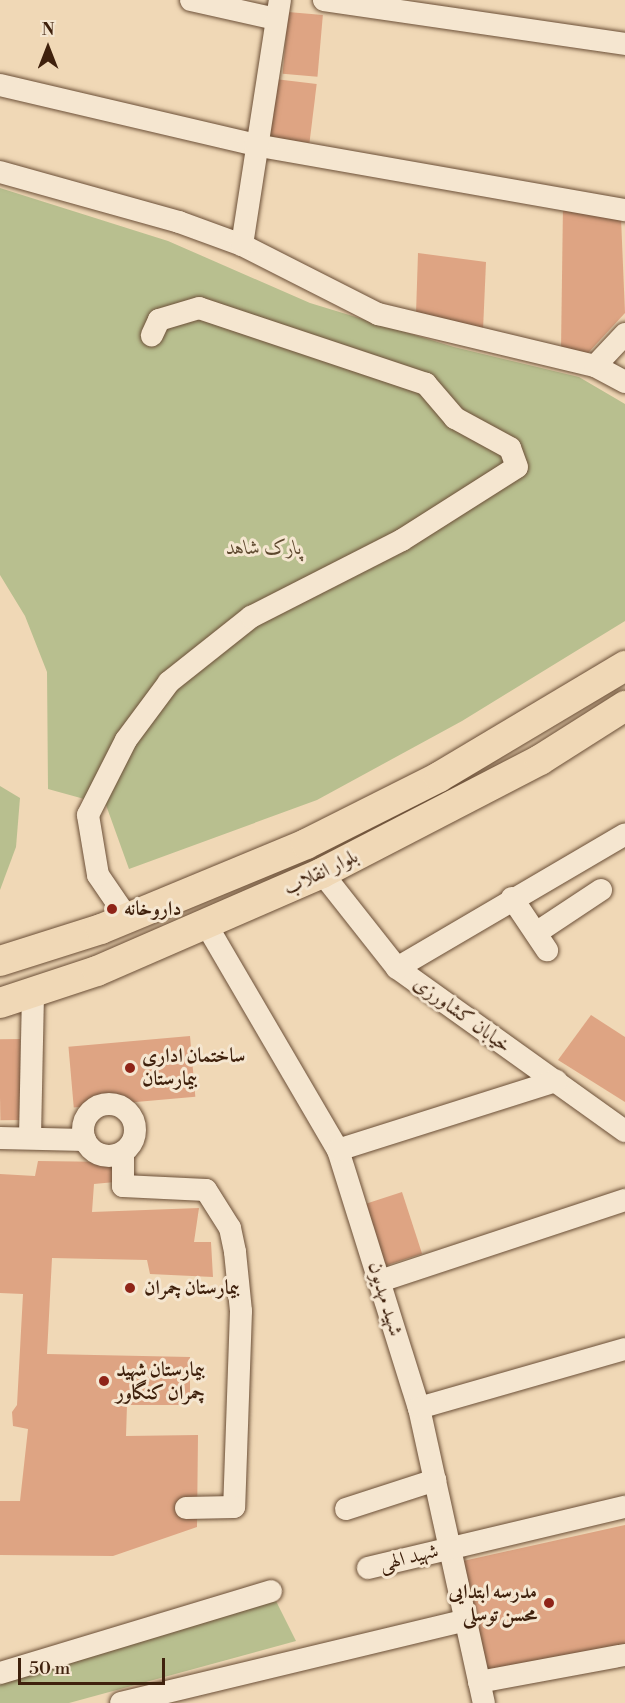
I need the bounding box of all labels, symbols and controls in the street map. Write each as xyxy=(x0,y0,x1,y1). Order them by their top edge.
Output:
north arrow xyxy=(18,18,78,78)
text: N xyxy=(42,20,54,40)
park label: پارک شاهد xyxy=(226,536,302,560)
street label: بلوار انقلاب xyxy=(280,845,362,901)
place label: داروخانه xyxy=(124,897,181,921)
marker: داروخانه xyxy=(105,902,119,916)
street label: خیابان کشاورزی xyxy=(408,972,516,1058)
place label: ساختمان اداری بیمارستان xyxy=(142,1044,245,1091)
marker: ساختمان اداری بیمارستان xyxy=(123,1061,137,1075)
street label: شهید مهدیون xyxy=(362,1259,408,1339)
place label: بیمارستان چمران xyxy=(144,1276,240,1300)
marker: بیمارستان چمران xyxy=(121,1279,139,1297)
place label: بیمارستان شهید چمران کنگاور xyxy=(116,1358,205,1405)
marker: بیمارستان شهید چمران کنگاور xyxy=(97,1374,111,1388)
street label: شهید الهی xyxy=(377,1539,441,1577)
place label: مدرسه ابتدایی محسن توسلی xyxy=(449,1580,537,1627)
marker: مدرسه ابتدایی محسن توسلی xyxy=(542,1596,556,1610)
scale bar xyxy=(21,1646,168,1684)
text: 50 m xyxy=(29,1657,70,1680)

